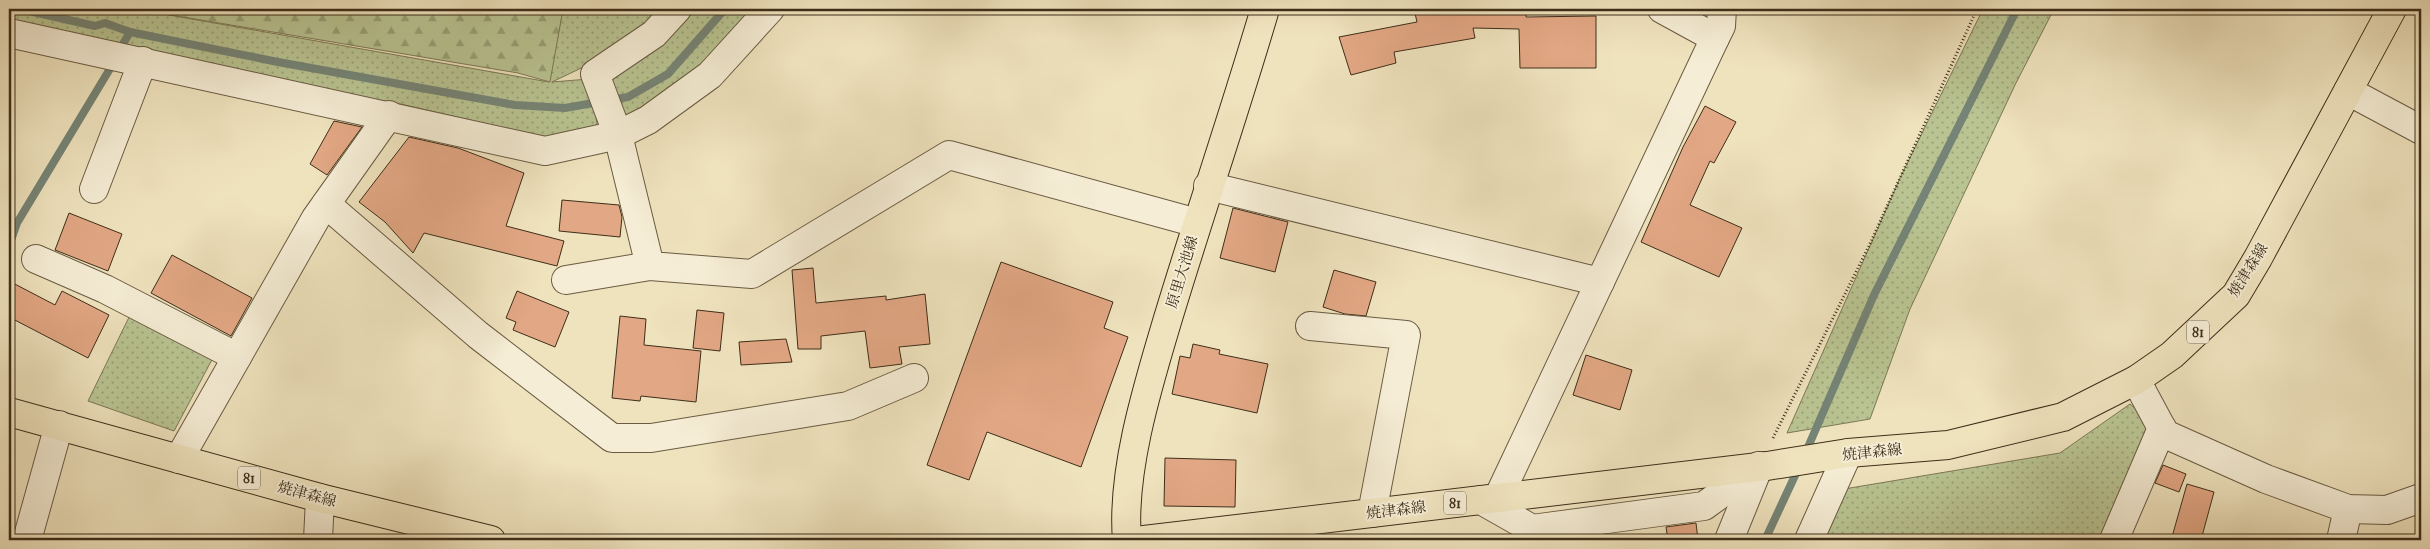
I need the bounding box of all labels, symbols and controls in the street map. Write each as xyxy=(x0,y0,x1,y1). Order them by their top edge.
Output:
street label: 原里大池線 xyxy=(1162,233,1202,311)
street label: 焼津森線 xyxy=(2224,240,2272,300)
road number: 81 xyxy=(2187,321,2209,344)
street label: 焼津森線 xyxy=(1841,440,1903,464)
road number: 81 xyxy=(238,466,260,489)
street label: 焼津森線 xyxy=(276,478,338,510)
road number: 81 xyxy=(1444,492,1466,514)
street label: 焼津森線 xyxy=(1365,497,1427,523)

